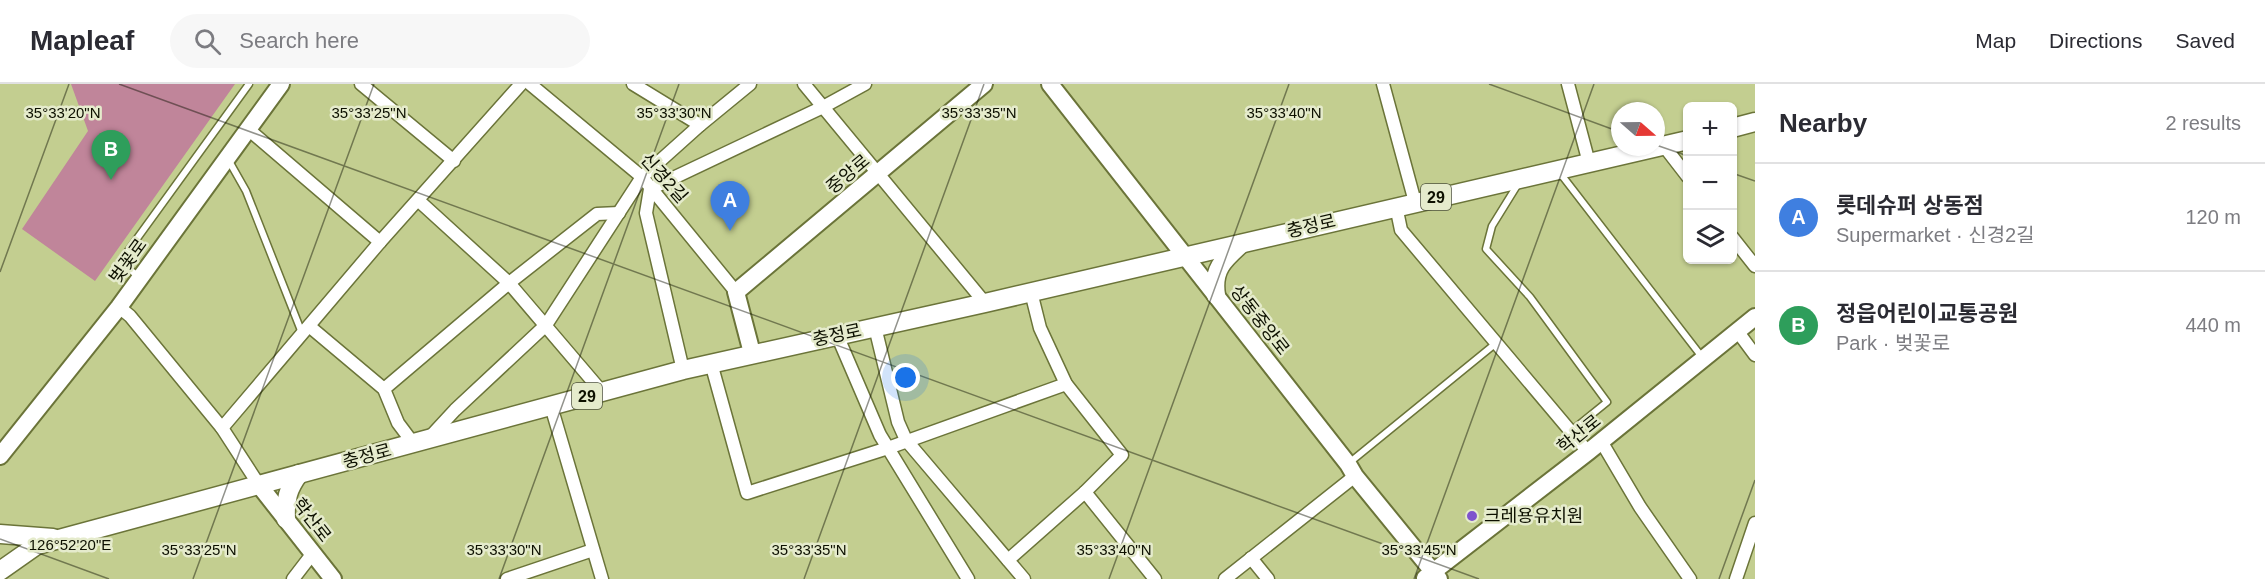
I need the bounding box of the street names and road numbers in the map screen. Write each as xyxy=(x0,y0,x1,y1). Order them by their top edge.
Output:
street label: 신경2길 xyxy=(637,149,691,207)
street label: 중앙로 xyxy=(823,150,873,198)
road number: 29 xyxy=(1421,184,1451,210)
street label: 충정로 xyxy=(1285,211,1337,241)
street label: 벚꽃로 xyxy=(105,235,151,287)
street label: 상동중앙로 xyxy=(1227,281,1293,359)
street label: 충정로 xyxy=(811,320,863,350)
road number: 29 xyxy=(572,383,602,409)
street label: 학산로 xyxy=(1553,411,1605,457)
street label: 충정로 xyxy=(340,440,394,472)
street label: 학산로 xyxy=(289,494,335,546)

